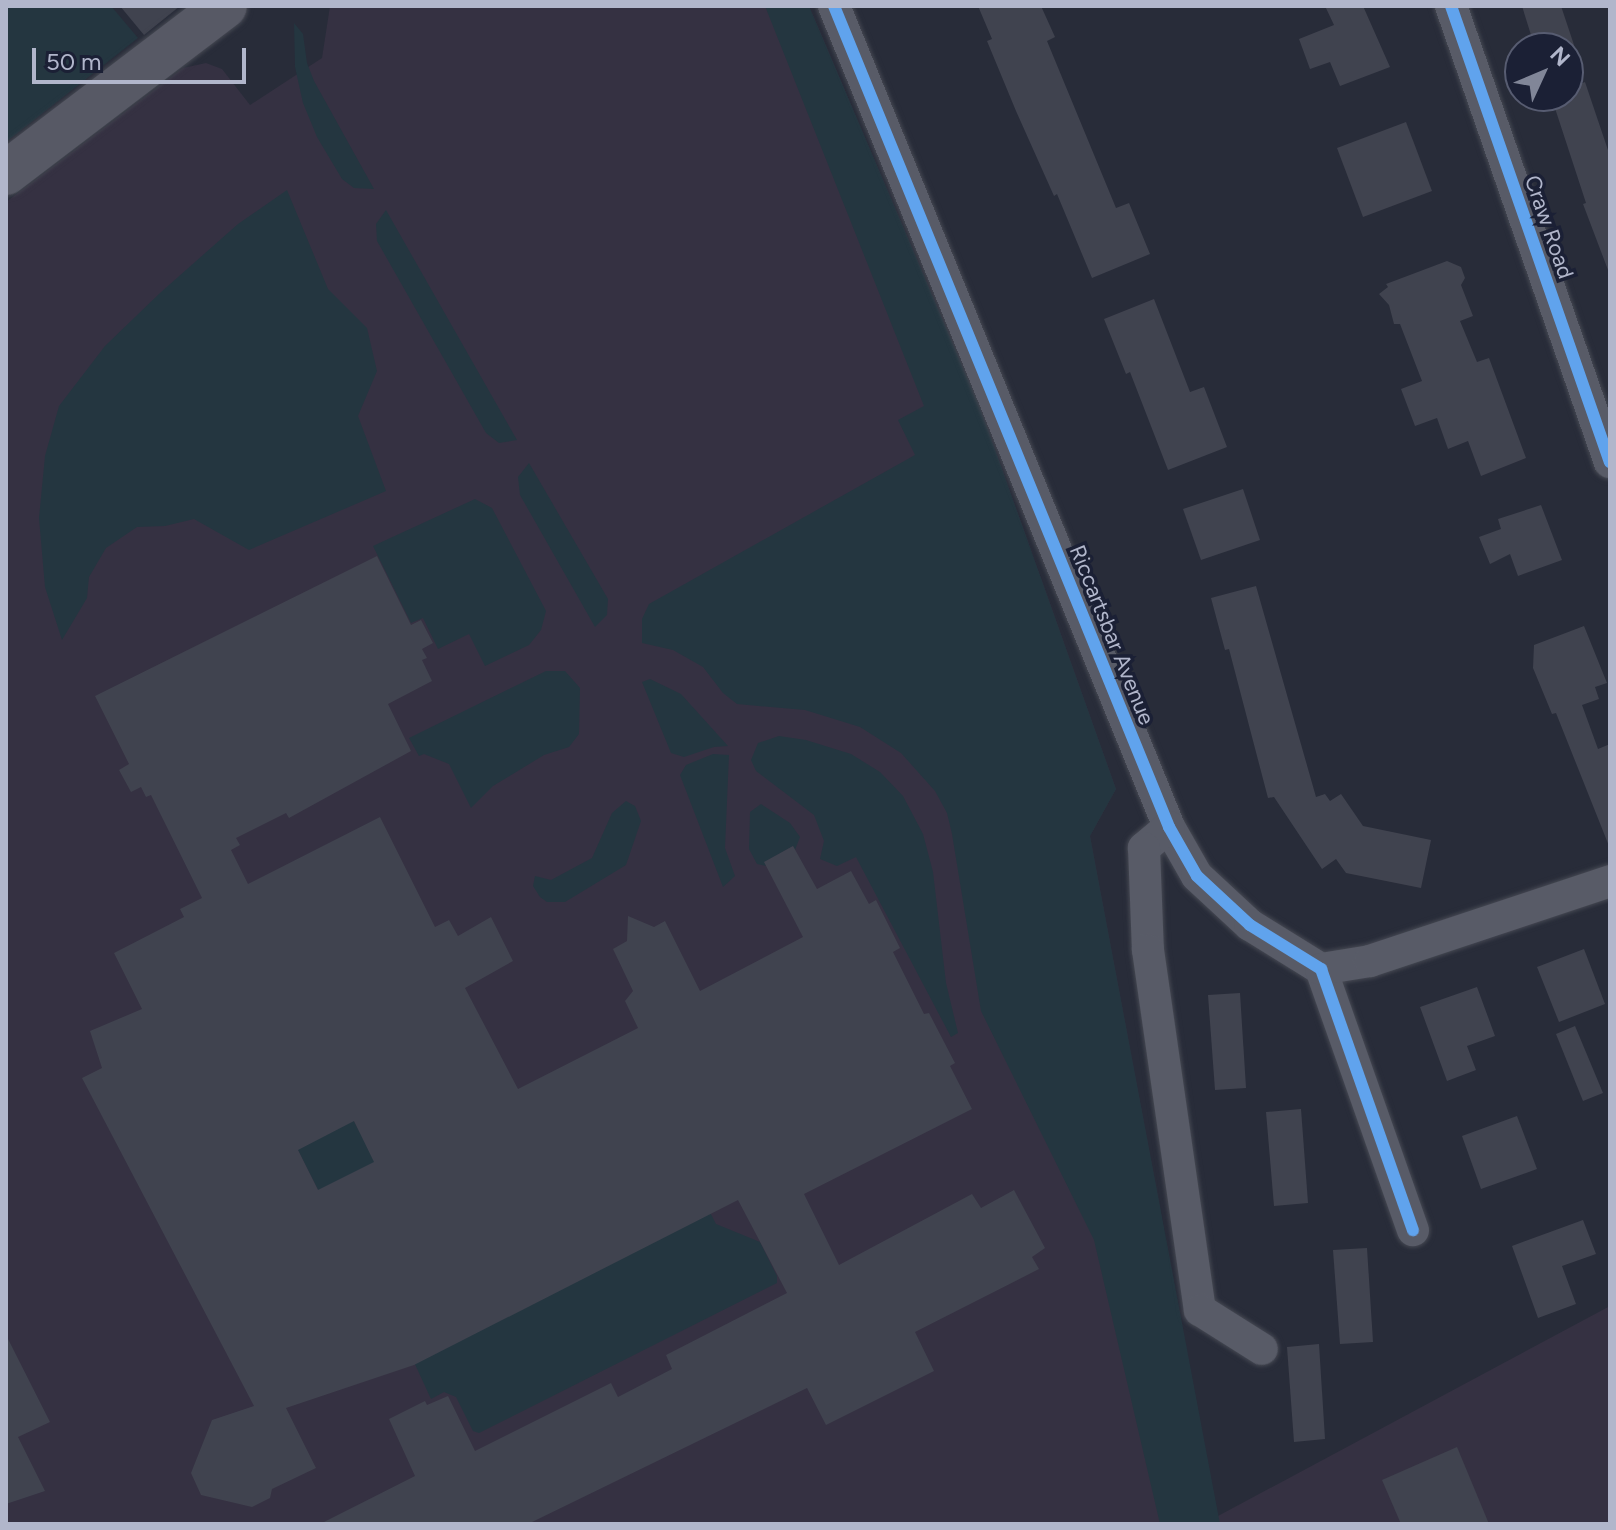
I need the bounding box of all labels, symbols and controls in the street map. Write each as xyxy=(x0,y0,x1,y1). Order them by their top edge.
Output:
scale bar xyxy=(36,32,250,82)
north arrow xyxy=(1504,32,1584,112)
text: N xyxy=(1545,41,1576,72)
text: 50 m xyxy=(46,47,102,76)
street label: Craw Road xyxy=(1519,172,1579,282)
street label: Riccartsbar Avenue xyxy=(1064,541,1160,729)

